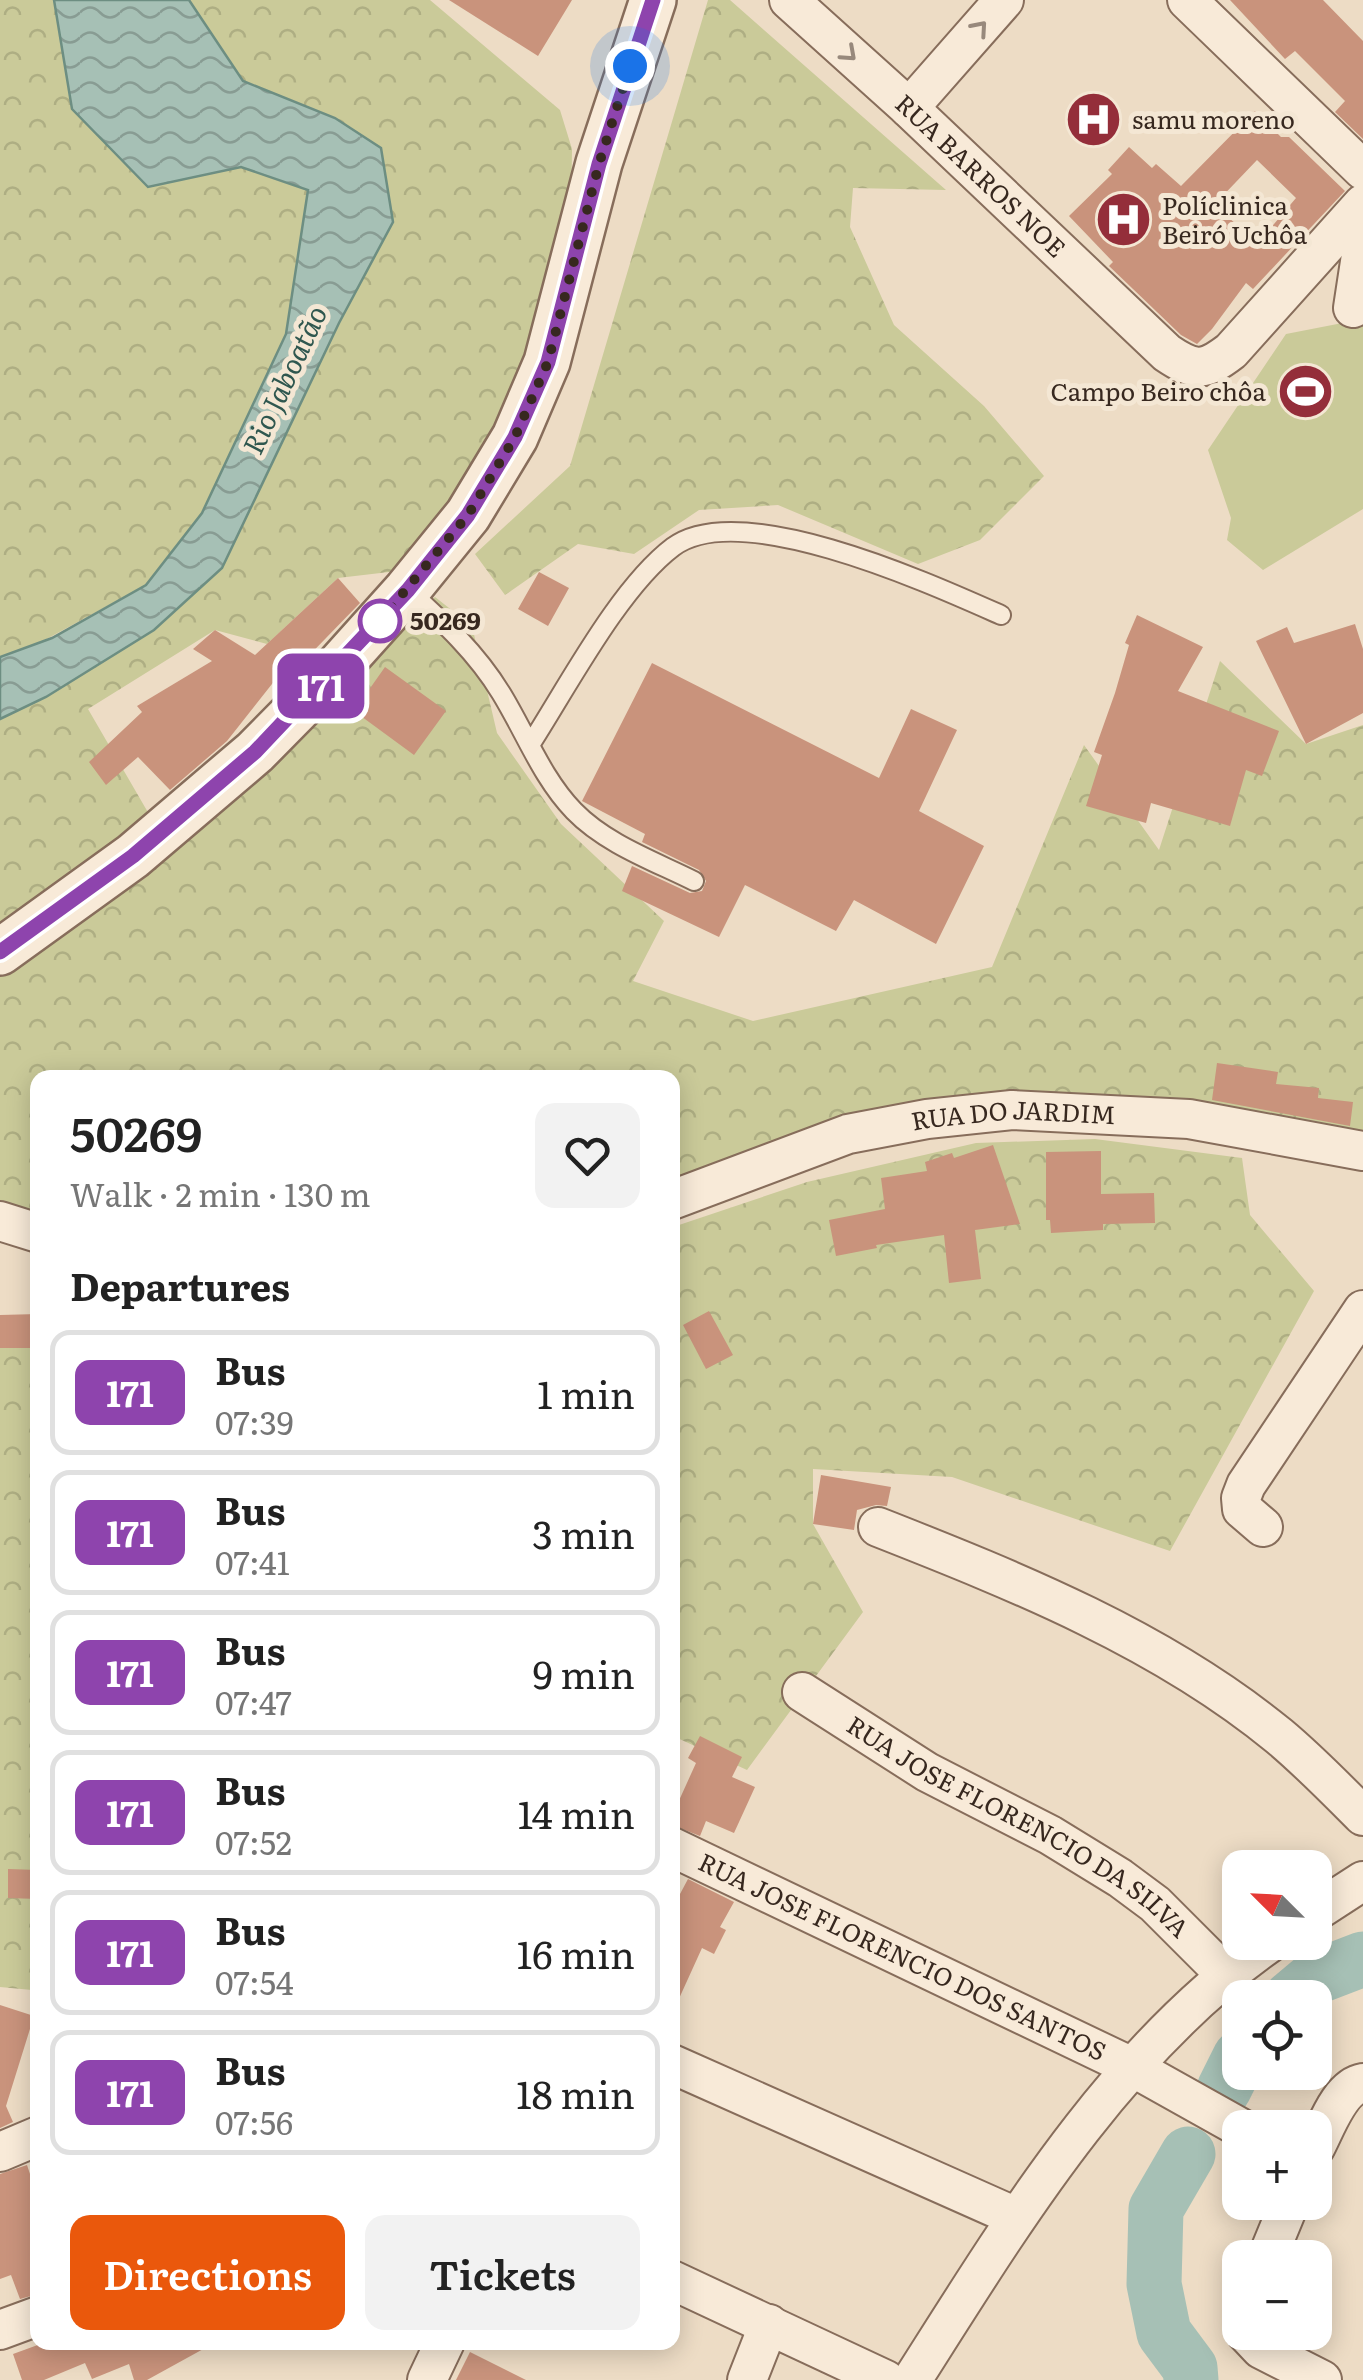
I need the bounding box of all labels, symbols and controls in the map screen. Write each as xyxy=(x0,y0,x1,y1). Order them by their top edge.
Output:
one-way arrow xyxy=(968,21,986,40)
your location xyxy=(605,41,655,91)
one-way arrow xyxy=(837,42,856,60)
street label: RUA BARROS NOE xyxy=(888,84,1075,265)
hospital icon: samu moreno xyxy=(1063,90,1123,150)
place label: samu moreno xyxy=(1132,100,1295,137)
place label: Políclinica Beiró Uchôa xyxy=(1162,186,1308,252)
hospital icon: Políclinica Beiró Uchôa xyxy=(1093,190,1153,250)
water label: Rio Jaboatão xyxy=(230,298,336,461)
sports icon: Campo Beiro chôa xyxy=(1275,362,1335,422)
place label: Campo Beiro chôa xyxy=(1051,372,1267,409)
marker: 50269 xyxy=(359,600,401,642)
place label: 50269 xyxy=(410,601,481,638)
line badge: 171 xyxy=(264,654,378,718)
text: 171 xyxy=(297,660,345,712)
street label: RUA DO JARDIM xyxy=(908,1090,1116,1139)
text: 50269 xyxy=(70,1096,202,1167)
button: heart xyxy=(535,1103,640,1208)
text: Walk · 2 min · 130 m xyxy=(70,1169,371,1217)
text: Departures xyxy=(70,1256,290,1313)
text: Bus xyxy=(215,1340,286,1397)
text: 1 min xyxy=(537,1364,635,1421)
text: 171 xyxy=(106,1366,154,1418)
text: 07:39 xyxy=(215,1397,294,1445)
text: Bus xyxy=(215,1480,286,1537)
text: 3 min xyxy=(532,1504,635,1561)
text: 171 xyxy=(106,1506,154,1558)
text: 07:41 xyxy=(215,1537,290,1585)
text: Bus xyxy=(215,1620,286,1677)
text: 9 min xyxy=(533,1644,635,1701)
text: 171 xyxy=(106,1646,154,1698)
text: 07:47 xyxy=(215,1677,292,1725)
street label: RUA JOSE FLORENCIO DA SILVA xyxy=(840,1706,1198,1945)
text: Bus xyxy=(215,1760,286,1817)
text: 14 min xyxy=(518,1784,635,1841)
text: 171 xyxy=(106,1786,154,1838)
text: 07:52 xyxy=(215,1817,292,1865)
street label: RUA JOSE FLORENCIO DOS SANTOS xyxy=(693,1842,1113,2069)
north arrow xyxy=(1222,1850,1332,1960)
map controls xyxy=(1222,1850,1332,2350)
text: Bus xyxy=(215,1900,286,1957)
text: 16 min xyxy=(517,1924,635,1981)
text: 171 xyxy=(106,1926,154,1978)
text: 07:54 xyxy=(215,1957,294,2005)
button: locate xyxy=(1222,1980,1332,2090)
text: Bus xyxy=(215,2040,286,2097)
text: 18 min xyxy=(516,2064,635,2121)
text: 171 xyxy=(106,2066,154,2118)
text: 07:56 xyxy=(215,2097,293,2145)
button: + xyxy=(1222,2110,1332,2220)
button: Directions xyxy=(70,2215,345,2330)
button: Tickets xyxy=(365,2215,640,2330)
button: − xyxy=(1222,2240,1332,2350)

